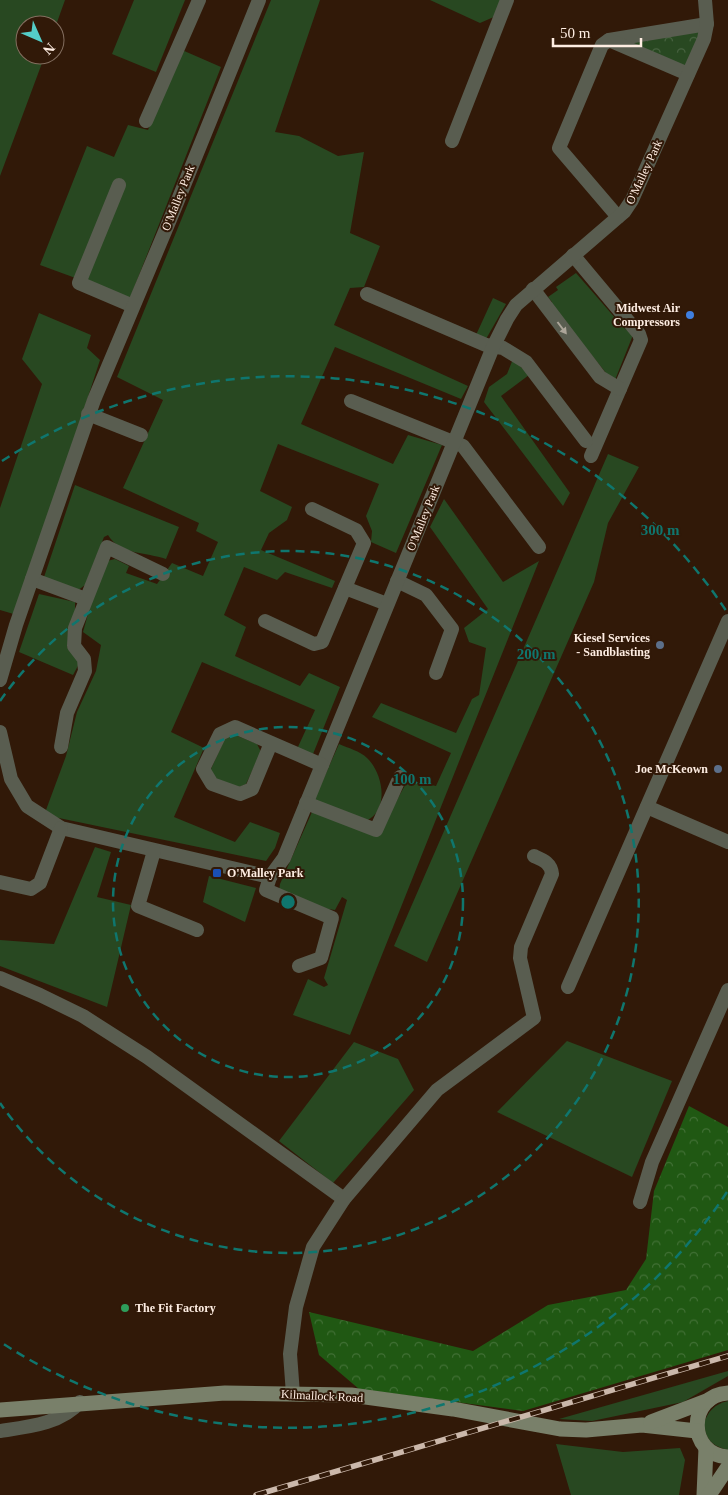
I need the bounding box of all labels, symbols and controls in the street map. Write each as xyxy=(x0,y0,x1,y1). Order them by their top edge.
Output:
north arrow xyxy=(15,15,65,65)
scale bar xyxy=(553,15,640,47)
text: 50 m xyxy=(560,25,591,41)
text: N xyxy=(40,40,58,58)
street label: O'Malley Park xyxy=(623,137,665,207)
street label: O'Malley Park xyxy=(158,163,198,233)
place label: Midwest Air Compressors xyxy=(613,301,681,329)
marker: Midwest Air Compressors xyxy=(684,309,696,321)
one-way arrow xyxy=(557,321,568,334)
street label: O'Malley Park xyxy=(403,483,443,553)
text: 300 m xyxy=(641,522,680,538)
place label: Kiesel Services - Sandblasting xyxy=(574,631,650,659)
marker: Kiesel Services - Sandblasting xyxy=(654,639,666,651)
text: 200 m xyxy=(517,646,556,662)
place label: Joe McKeown xyxy=(635,762,708,776)
marker: Joe McKeown xyxy=(712,763,724,775)
text: 100 m xyxy=(393,771,432,787)
place label: O'Malley Park xyxy=(227,866,304,880)
marker: O'Malley Park xyxy=(211,867,223,879)
centre of rings xyxy=(279,893,297,911)
place label: The Fit Factory xyxy=(135,1301,216,1315)
marker: The Fit Factory xyxy=(119,1302,131,1314)
street label: Kilmallock Road xyxy=(281,1387,363,1405)

